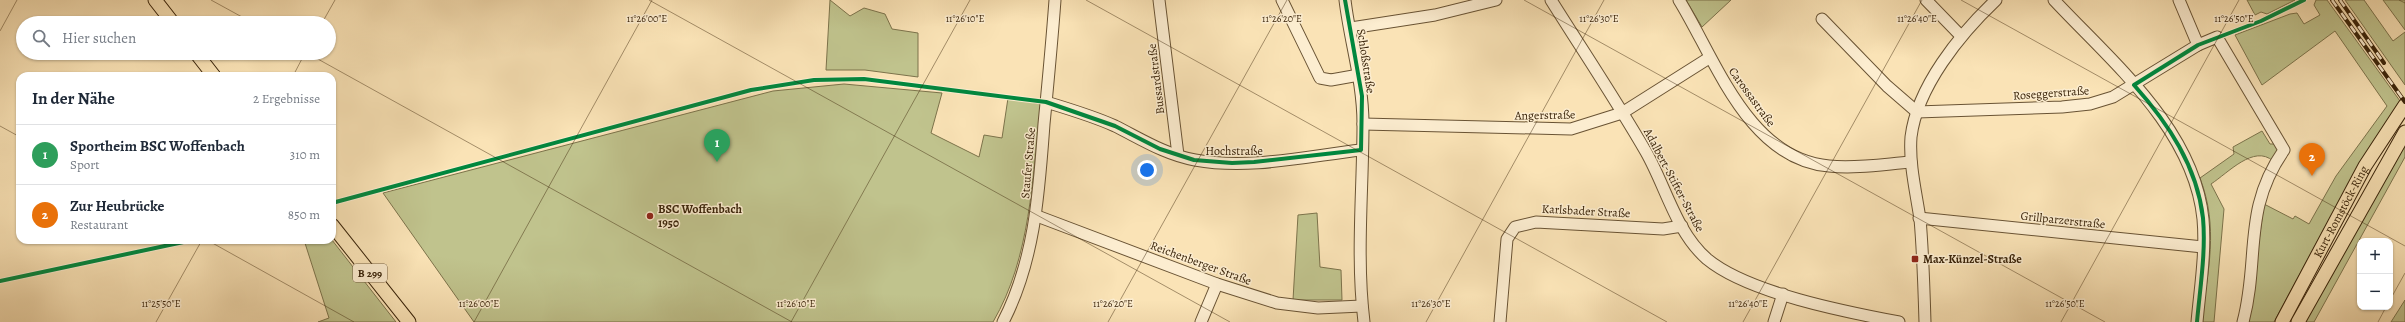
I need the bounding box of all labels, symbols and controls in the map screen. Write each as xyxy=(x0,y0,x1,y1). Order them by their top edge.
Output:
text: 11°26'00"E xyxy=(627,12,667,25)
text: 11°26'10"E xyxy=(946,12,984,25)
text: 11°26'20"E xyxy=(1262,12,1302,25)
text: 11°26'30"E xyxy=(1579,12,1619,25)
text: 11°26'40"E xyxy=(1897,12,1937,25)
text: 11°26'50"E xyxy=(2214,12,2254,25)
search box xyxy=(16,16,336,60)
icon: search xyxy=(30,27,52,49)
text: Hier suchen xyxy=(62,28,136,48)
street label: Schloßstraße xyxy=(1353,28,1379,94)
street label: Bussardstraße xyxy=(1144,43,1168,115)
street label: Carossastraße xyxy=(1725,64,1779,130)
street label: Roseggerstraße xyxy=(2012,82,2090,104)
text: In der Nähe xyxy=(32,87,115,110)
text: 2 Ergebnisse xyxy=(253,90,320,107)
street label: Angerstraße xyxy=(1514,106,1575,124)
street label: Adalbert-Stifter-Straße xyxy=(1639,125,1708,235)
street label: Staufer Straße xyxy=(1017,127,1039,199)
pin: 1 xyxy=(704,129,730,162)
text: Sportheim BSC Woffenbach xyxy=(70,136,245,156)
street label: Hochstraße xyxy=(1205,143,1263,159)
pin: 2 xyxy=(2299,143,2325,176)
text: 1 xyxy=(43,146,47,163)
text: 310 m xyxy=(290,146,320,163)
text: Sport xyxy=(70,156,100,173)
your location xyxy=(1137,160,1157,180)
street label: Kurt-Romstöck-Ring xyxy=(2310,163,2372,261)
text: Zur Heubrücke xyxy=(70,196,164,216)
place label: BSC Woffenbach 1950 xyxy=(658,201,743,231)
street label: Karlsbader Straße xyxy=(1541,201,1631,221)
text: 2 xyxy=(42,206,48,223)
text: 850 m xyxy=(288,206,320,223)
street label: Grillparzerstraße xyxy=(2020,208,2106,232)
marker: BSC Woffenbach 1950 xyxy=(645,211,655,221)
text: Restaurant xyxy=(70,216,128,233)
street label: Reichenberger Straße xyxy=(1148,237,1254,289)
map controls xyxy=(2357,238,2393,310)
button: + xyxy=(2357,238,2393,274)
place label: Max-Künzel-Straße xyxy=(1923,251,2022,267)
marker: Max-Künzel-Straße xyxy=(1910,254,1920,264)
road number: B 299 xyxy=(353,264,387,282)
button: − xyxy=(2357,274,2393,310)
text: 11°25'50"E xyxy=(141,297,181,310)
text: 11°26'00"E xyxy=(459,297,499,310)
text: 11°26'10"E xyxy=(777,297,815,310)
text: 11°26'20"E xyxy=(1093,297,1133,310)
text: 11°26'30"E xyxy=(1411,297,1451,310)
text: 11°26'40"E xyxy=(1728,297,1768,310)
text: 11°26'50"E xyxy=(2045,297,2085,310)

